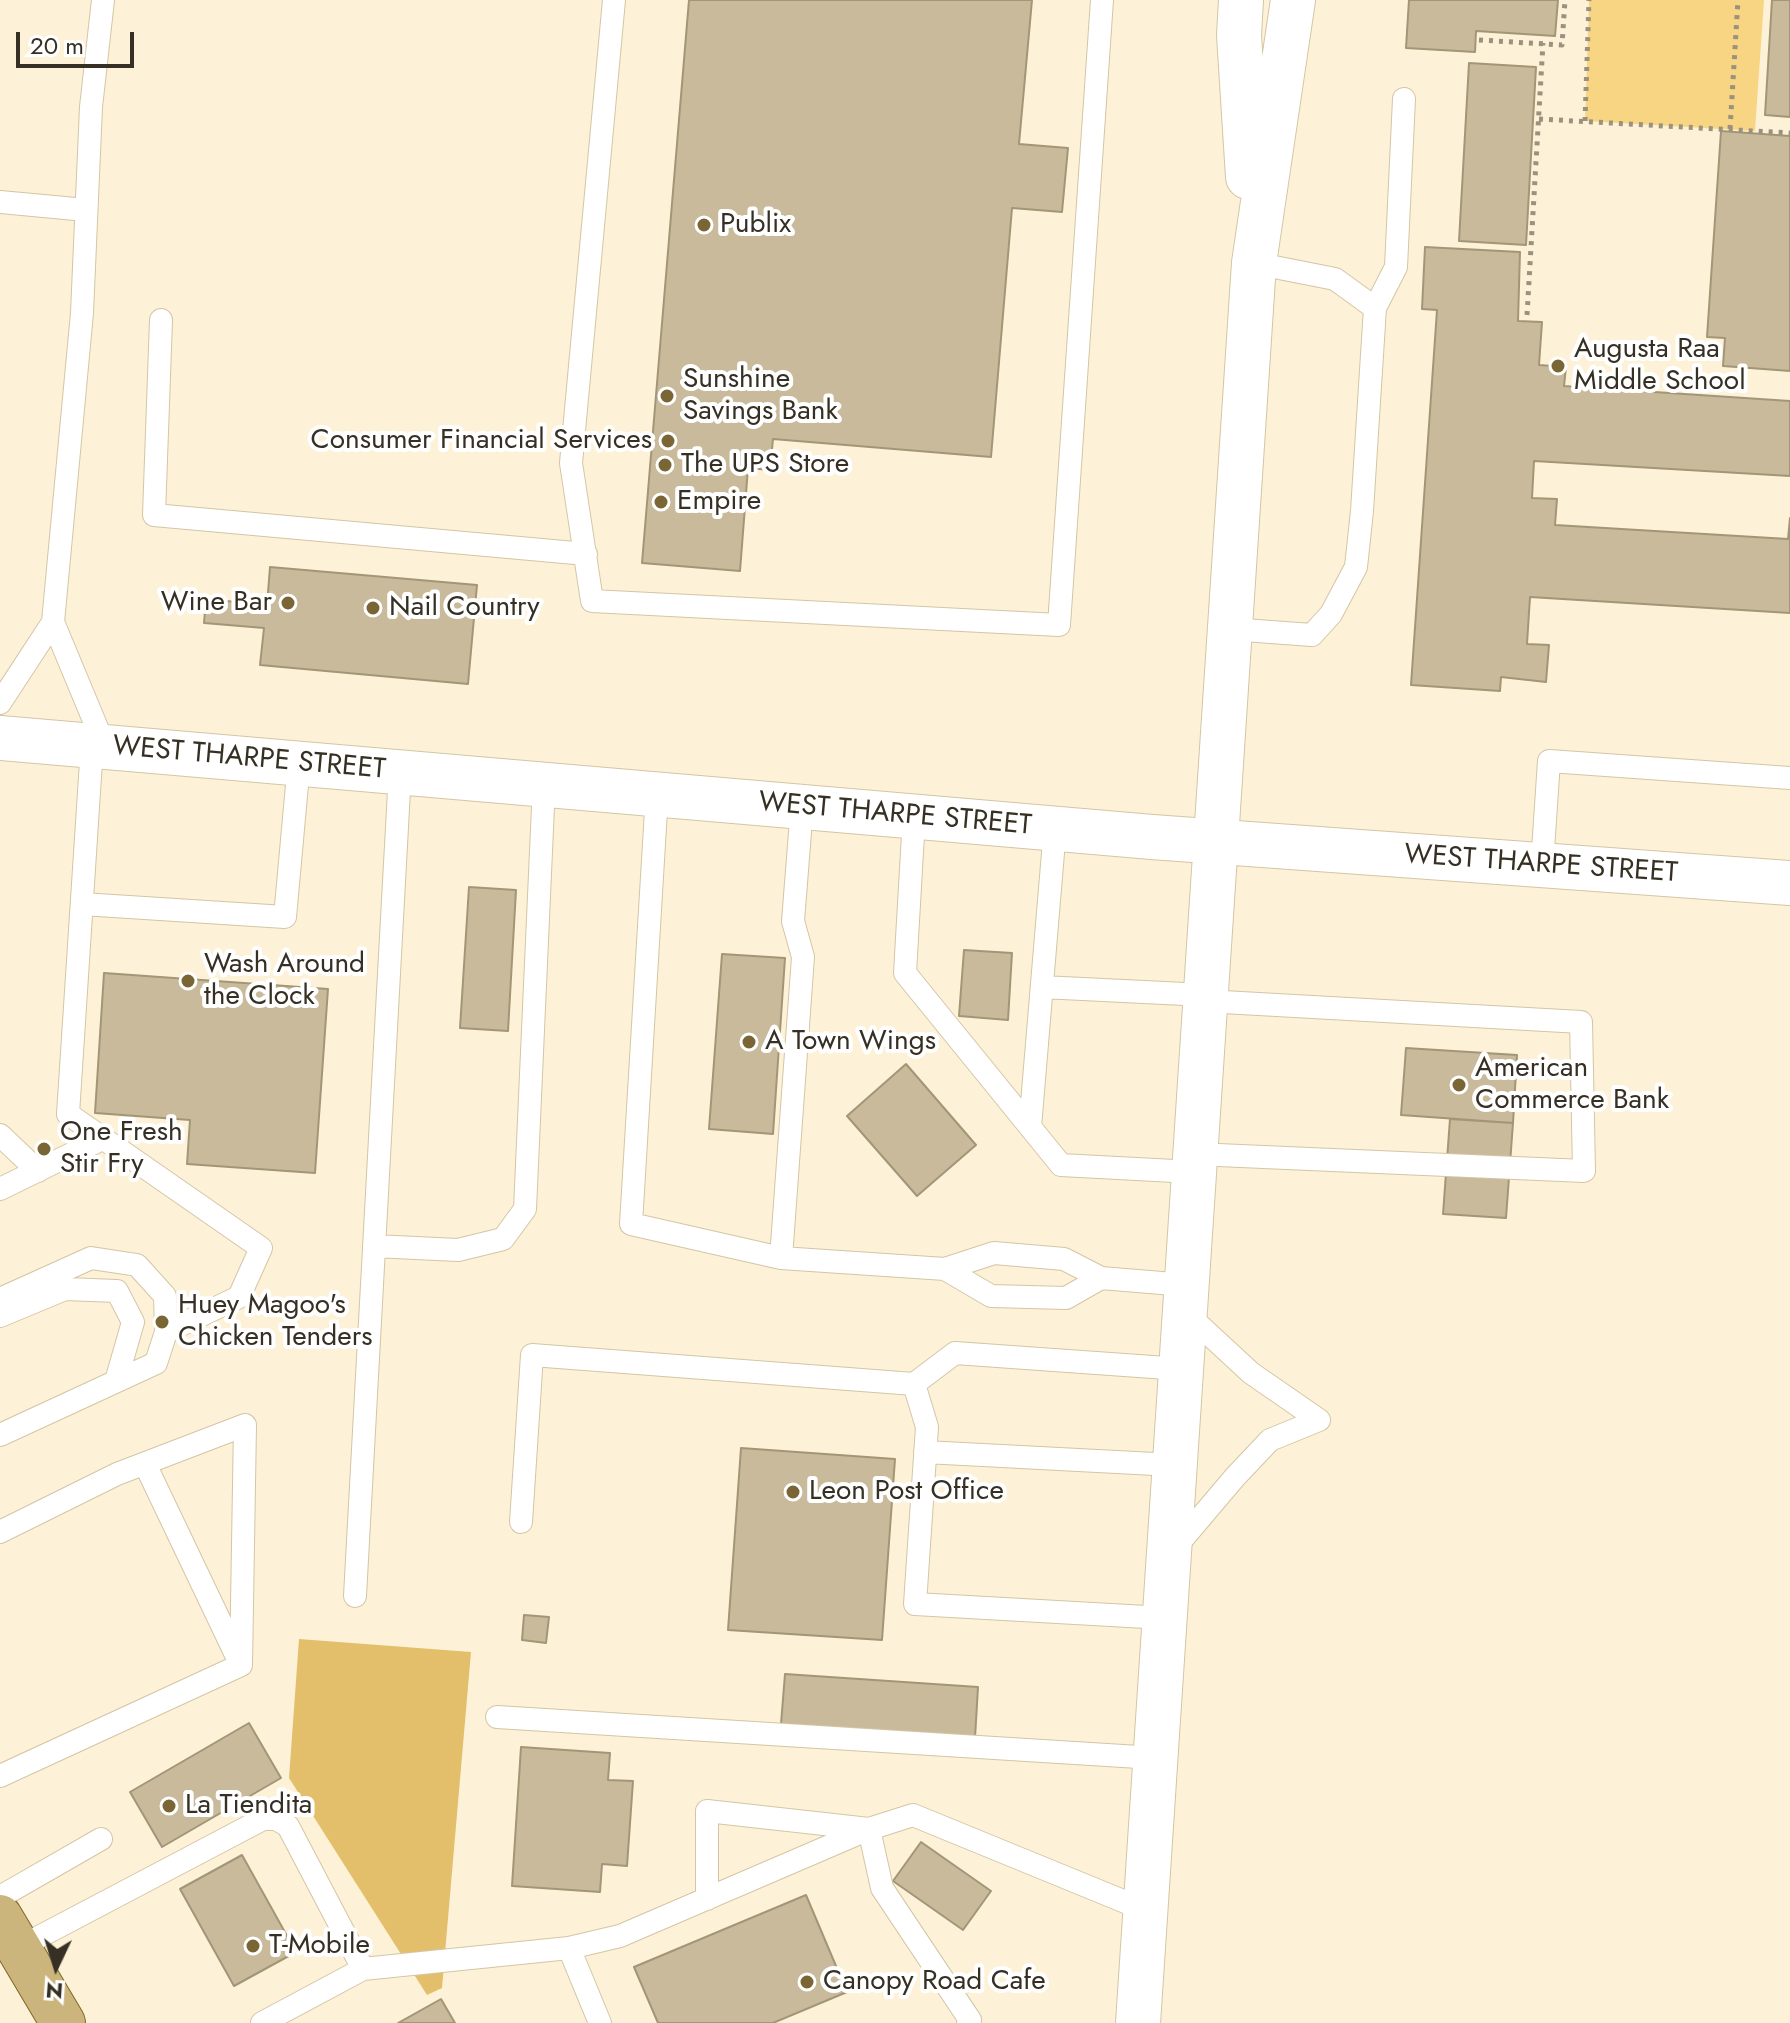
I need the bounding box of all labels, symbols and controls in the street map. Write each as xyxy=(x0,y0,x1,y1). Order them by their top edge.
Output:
scale bar xyxy=(20,16,138,66)
text: 20 m xyxy=(30,28,84,63)
place label: Publix xyxy=(720,208,791,242)
marker: Publix xyxy=(695,216,713,234)
place label: Augusta Raa Middle School xyxy=(1574,333,1746,399)
marker: Augusta Raa Middle School xyxy=(1549,357,1567,375)
place label: Sunshine Savings Bank xyxy=(683,363,838,429)
marker: Sunshine Savings Bank xyxy=(658,387,676,405)
place label: Consumer Financial Services xyxy=(311,424,652,458)
marker: Consumer Financial Services xyxy=(659,432,677,450)
place label: The UPS Store xyxy=(681,448,849,482)
marker: The UPS Store xyxy=(656,456,674,474)
place label: Empire xyxy=(677,485,761,519)
marker: Empire xyxy=(652,493,670,511)
place label: Wine Bar xyxy=(161,586,272,620)
place label: Nail Country xyxy=(389,591,540,625)
marker: Wine Bar xyxy=(279,594,297,612)
marker: Nail Country xyxy=(364,599,382,617)
street label: WEST THARPE STREET xyxy=(111,730,387,788)
street label: WEST THARPE STREET xyxy=(757,786,1033,844)
street label: WEST THARPE STREET xyxy=(1403,839,1679,891)
place label: Wash Around the Clock xyxy=(204,948,365,1014)
marker: Wash Around the Clock xyxy=(179,972,197,990)
place label: A Town Wings xyxy=(765,1025,936,1059)
marker: A Town Wings xyxy=(740,1033,758,1051)
place label: American Commerce Bank xyxy=(1475,1052,1669,1118)
marker: American Commerce Bank xyxy=(1450,1076,1468,1094)
place label: One Fresh Stir Fry xyxy=(60,1116,183,1182)
marker: One Fresh Stir Fry xyxy=(35,1140,53,1158)
place label: Huey Magoo's Chicken Tenders xyxy=(178,1289,373,1355)
marker: Huey Magoo's Chicken Tenders xyxy=(153,1313,171,1331)
place label: Leon Post Office xyxy=(809,1475,1004,1509)
marker: Leon Post Office xyxy=(784,1483,802,1501)
place label: La Tiendita xyxy=(185,1789,312,1823)
marker: La Tiendita xyxy=(160,1797,178,1815)
north arrow xyxy=(16,1927,96,2007)
place label: T-Mobile xyxy=(269,1929,370,1963)
marker: T-Mobile xyxy=(244,1937,262,1955)
place label: Canopy Road Cafe xyxy=(823,1965,1046,1999)
marker: Canopy Road Cafe xyxy=(798,1973,816,1991)
text: N xyxy=(44,1974,64,2008)

